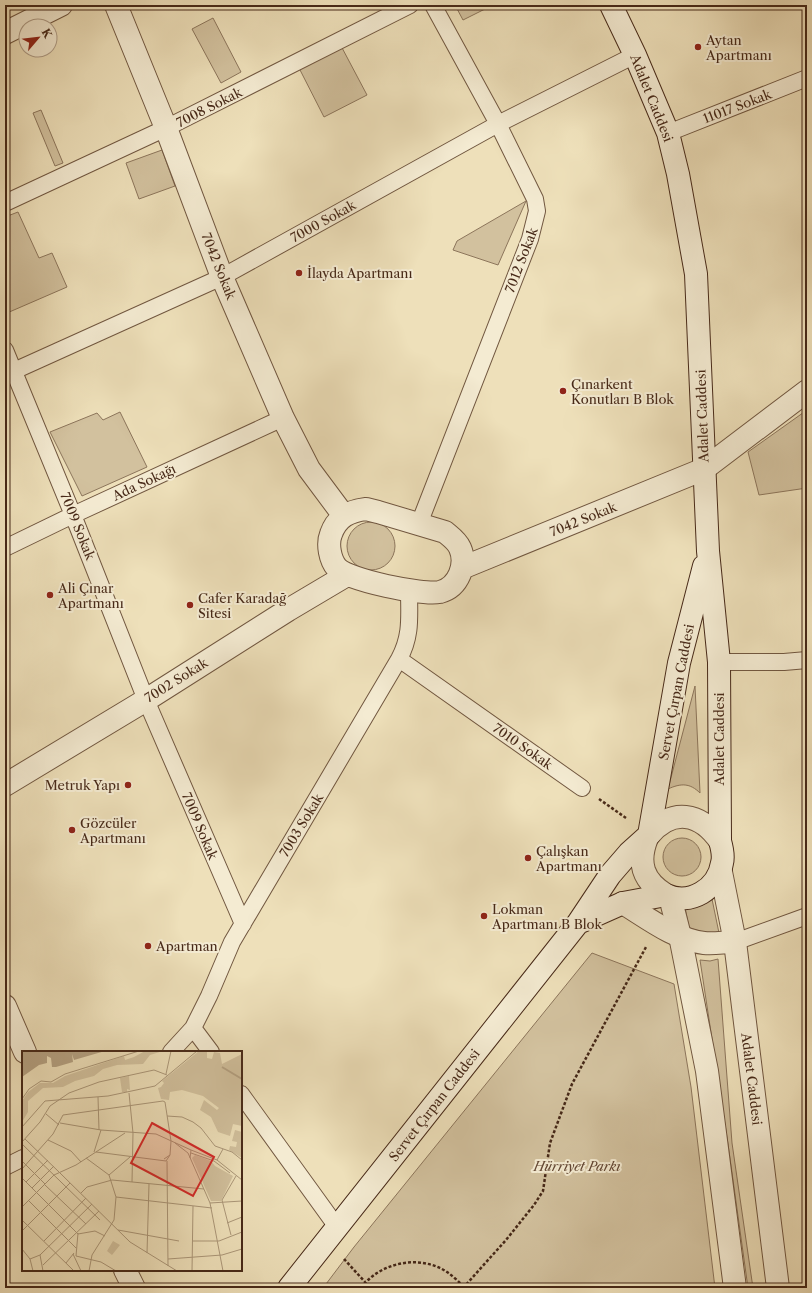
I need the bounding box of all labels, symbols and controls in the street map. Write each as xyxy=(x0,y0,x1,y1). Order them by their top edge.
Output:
north arrow xyxy=(18,18,58,58)
text: K xyxy=(39,26,56,42)
place label: Aytan Apartmanı xyxy=(705,32,772,63)
marker: Aytan Apartmanı xyxy=(693,42,703,52)
street label: Adalet Caddesi xyxy=(627,51,677,144)
street label: 7008 Sokak xyxy=(174,83,245,130)
street label: 11017 Sokak xyxy=(701,85,774,126)
street label: 7000 Sokak xyxy=(288,196,359,245)
street label: 7012 Sokak xyxy=(501,225,541,295)
street label: 7042 Sokak xyxy=(198,230,240,302)
place label: İlayda Apartmanı xyxy=(307,265,412,281)
marker: İlayda Apartmanı xyxy=(294,268,304,278)
street label: Adalet Caddesi xyxy=(692,369,712,464)
place label: Çınarkent Konutları B Blok xyxy=(571,376,674,407)
marker: Çınarkent Konutları B Blok xyxy=(558,386,568,396)
street label: Ada Sokağı xyxy=(109,460,178,504)
street label: 7009 Sokak xyxy=(57,490,99,563)
street label: 7042 Sokak xyxy=(547,498,619,540)
place label: Ali Çınar Apartmanı xyxy=(57,580,124,611)
marker: Ali Çınar Apartmanı xyxy=(45,590,55,600)
place label: Cafer Karadağ Sitesi xyxy=(198,590,286,621)
marker: Cafer Karadağ Sitesi xyxy=(185,600,195,610)
street label: Servet Çırpan Caddesi xyxy=(655,623,697,761)
street label: 7002 Sokak xyxy=(142,654,211,706)
street label: Adalet Caddesi xyxy=(711,692,727,787)
street label: 7010 Sokak xyxy=(490,720,556,773)
place label: Metruk Yapı xyxy=(45,777,120,793)
marker: Metruk Yapı xyxy=(123,780,133,790)
street label: 7009 Sokak xyxy=(179,790,221,862)
street label: 7003 Sokak xyxy=(276,790,326,860)
place label: Gözcüler Apartmanı xyxy=(79,815,146,846)
marker: Gözcüler Apartmanı xyxy=(67,825,77,835)
place label: Çalışkan Apartmanı xyxy=(535,843,602,874)
marker: Çalışkan Apartmanı xyxy=(523,853,533,863)
place label: Lokman Apartmanı B Blok xyxy=(491,901,602,932)
marker: Lokman Apartmanı B Blok xyxy=(479,911,489,921)
place label: Apartman xyxy=(155,938,218,954)
marker: Apartman xyxy=(143,941,153,951)
street label: Adalet Caddesi xyxy=(738,1031,766,1126)
street label: Servet Çırpan Caddesi xyxy=(385,1046,483,1164)
inset map xyxy=(22,1051,242,1271)
park label: Hürriyet Parkı xyxy=(533,1158,620,1174)

